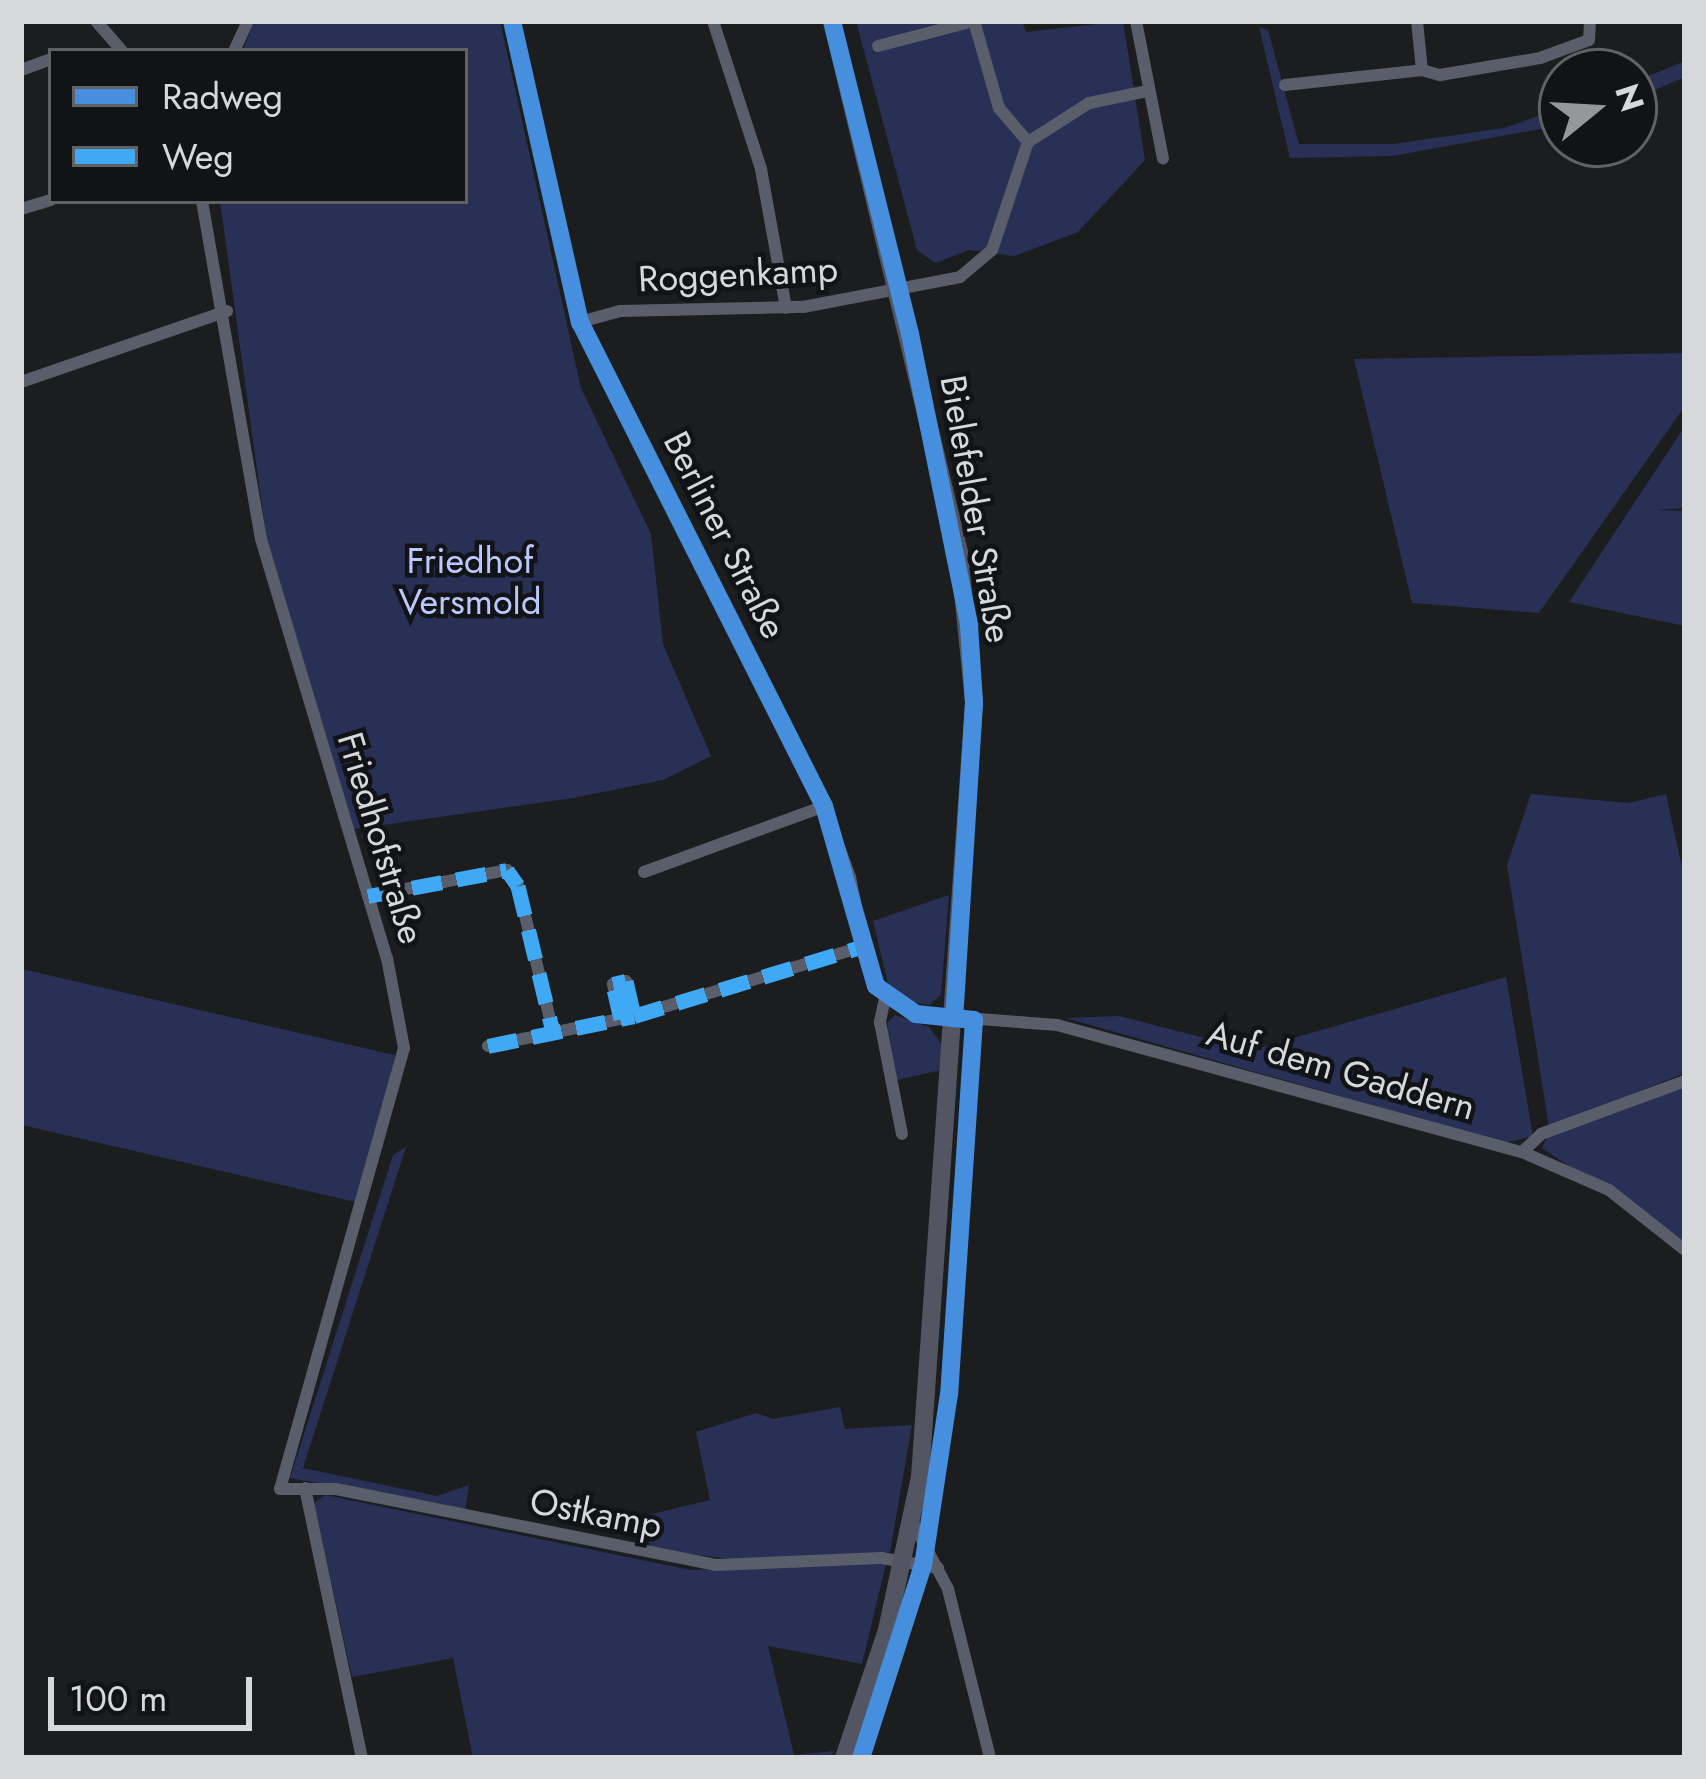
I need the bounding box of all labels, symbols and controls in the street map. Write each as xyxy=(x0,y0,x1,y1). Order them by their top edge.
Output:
legend xyxy=(48,48,468,204)
north arrow xyxy=(1538,48,1658,168)
text: Radweg xyxy=(162,70,283,122)
text: N xyxy=(1603,78,1656,117)
text: Weg xyxy=(162,130,234,182)
street label: Roggenkamp xyxy=(637,247,839,301)
street label: Bielefelder Straße xyxy=(931,372,1021,646)
street label: Berliner Straße xyxy=(654,424,796,646)
park label: Friedhof Versmold xyxy=(399,538,541,623)
street label: Friedhofstraße xyxy=(328,727,434,949)
street label: Auf dem Gaddern xyxy=(1202,1011,1480,1129)
street label: Ostkamp xyxy=(526,1479,666,1547)
scale bar xyxy=(54,1653,258,1727)
text: 100 m xyxy=(69,1672,167,1724)

